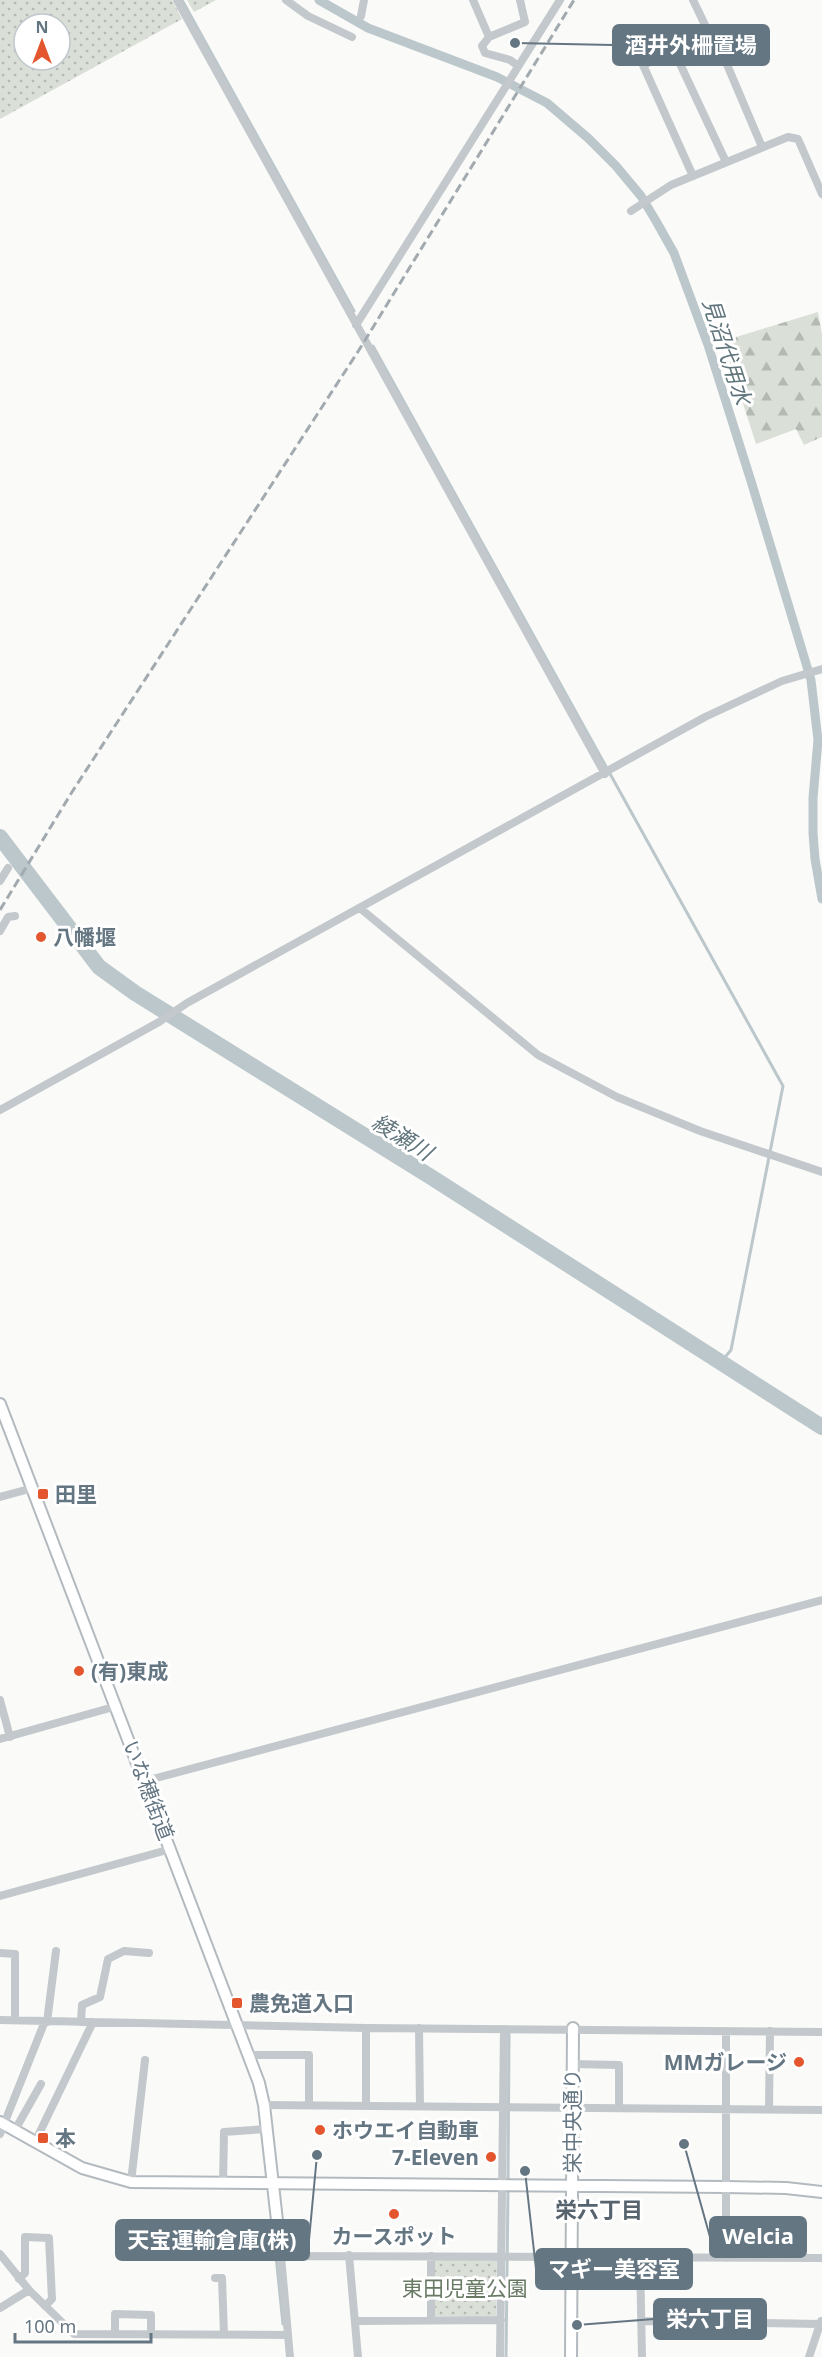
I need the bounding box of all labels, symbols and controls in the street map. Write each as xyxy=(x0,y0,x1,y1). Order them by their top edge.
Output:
north arrow xyxy=(12,12,72,72)
text: N xyxy=(35,16,49,38)
callout: 酒井外柵置場 xyxy=(613,25,769,65)
text: 酒井外柵置場 xyxy=(625,29,757,59)
water label: 見沼代用水 xyxy=(697,294,760,410)
place label: 八幡堰 xyxy=(53,923,116,951)
marker: 八幡堰 xyxy=(34,930,48,944)
water label: 綾瀬川 xyxy=(367,1106,441,1167)
place label: 田里 xyxy=(55,1480,97,1508)
marker: 田里 xyxy=(36,1487,50,1501)
place label: (有)東成 xyxy=(91,1657,168,1685)
marker: (有)東成 xyxy=(72,1664,86,1678)
street label: いな穂街道 xyxy=(117,1736,181,1844)
place label: 農免道入口 xyxy=(249,1989,354,2017)
marker: 農免道入口 xyxy=(230,1996,244,2010)
place label: MMガレージ xyxy=(664,2048,787,2076)
marker: MMガレージ xyxy=(792,2055,806,2069)
street label: 栄中央通り xyxy=(558,2069,586,2174)
place label: ホウエイ自動車 xyxy=(332,2116,479,2144)
marker: ホウエイ自動車 xyxy=(313,2123,327,2137)
place label: 本 xyxy=(55,2124,76,2152)
marker: 本 xyxy=(36,2131,50,2145)
place label: 7-Eleven xyxy=(392,2143,479,2171)
marker: 7-Eleven xyxy=(484,2150,498,2164)
district label: 栄六丁目 xyxy=(555,2194,643,2224)
marker: カースポット xyxy=(387,2207,401,2221)
callout: Welcia xyxy=(710,2217,806,2257)
callout: 天宝運輸倉庫(株) xyxy=(116,2220,309,2260)
text: Welcia xyxy=(722,2220,794,2250)
place label: カースポット xyxy=(332,2222,456,2250)
text: 天宝運輸倉庫(株) xyxy=(128,2224,296,2254)
callout: マギー美容室 xyxy=(536,2249,692,2289)
text: マギー美容室 xyxy=(548,2253,680,2283)
park label: 東田児童公園 xyxy=(402,2274,528,2302)
callout: 栄六丁目 xyxy=(654,2299,766,2339)
text: 栄六丁目 xyxy=(666,2303,754,2333)
scale bar xyxy=(15,2306,152,2344)
text: 100 m xyxy=(24,2314,76,2338)

